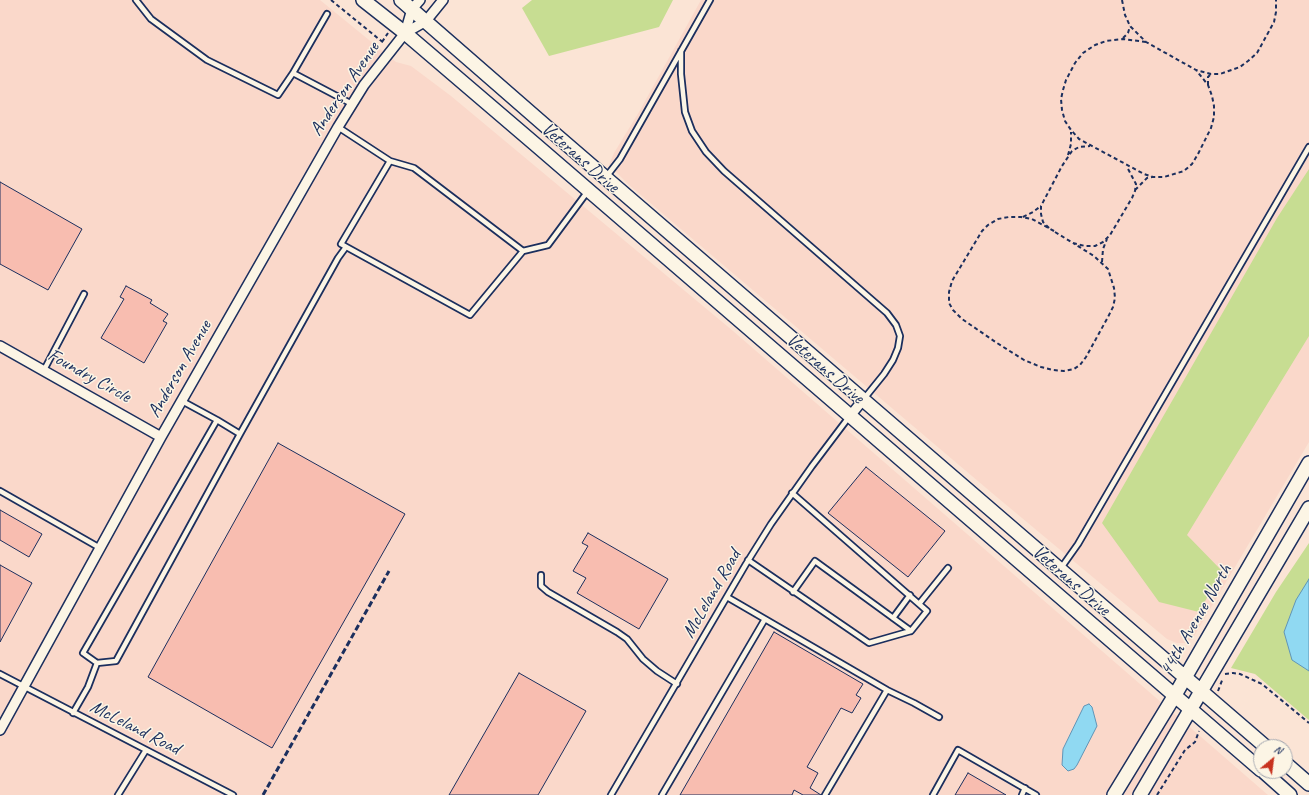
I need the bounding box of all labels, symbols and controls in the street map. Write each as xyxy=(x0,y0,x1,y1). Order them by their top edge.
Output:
street label: Anderson Avenue xyxy=(305,38,385,140)
street label: Veterans Drive xyxy=(536,118,624,198)
street label: Anderson Avenue xyxy=(143,316,217,422)
street label: Veterans Drive xyxy=(781,329,869,409)
street label: Foundry Circle xyxy=(44,344,134,408)
street label: Veterans Drive xyxy=(1027,541,1115,621)
street label: McLeland Road xyxy=(678,546,746,642)
street label: 44th Avenue North xyxy=(1155,560,1237,680)
street label: McLeland Road xyxy=(86,696,184,760)
north arrow xyxy=(1253,739,1293,779)
text: N xyxy=(1272,742,1285,757)

